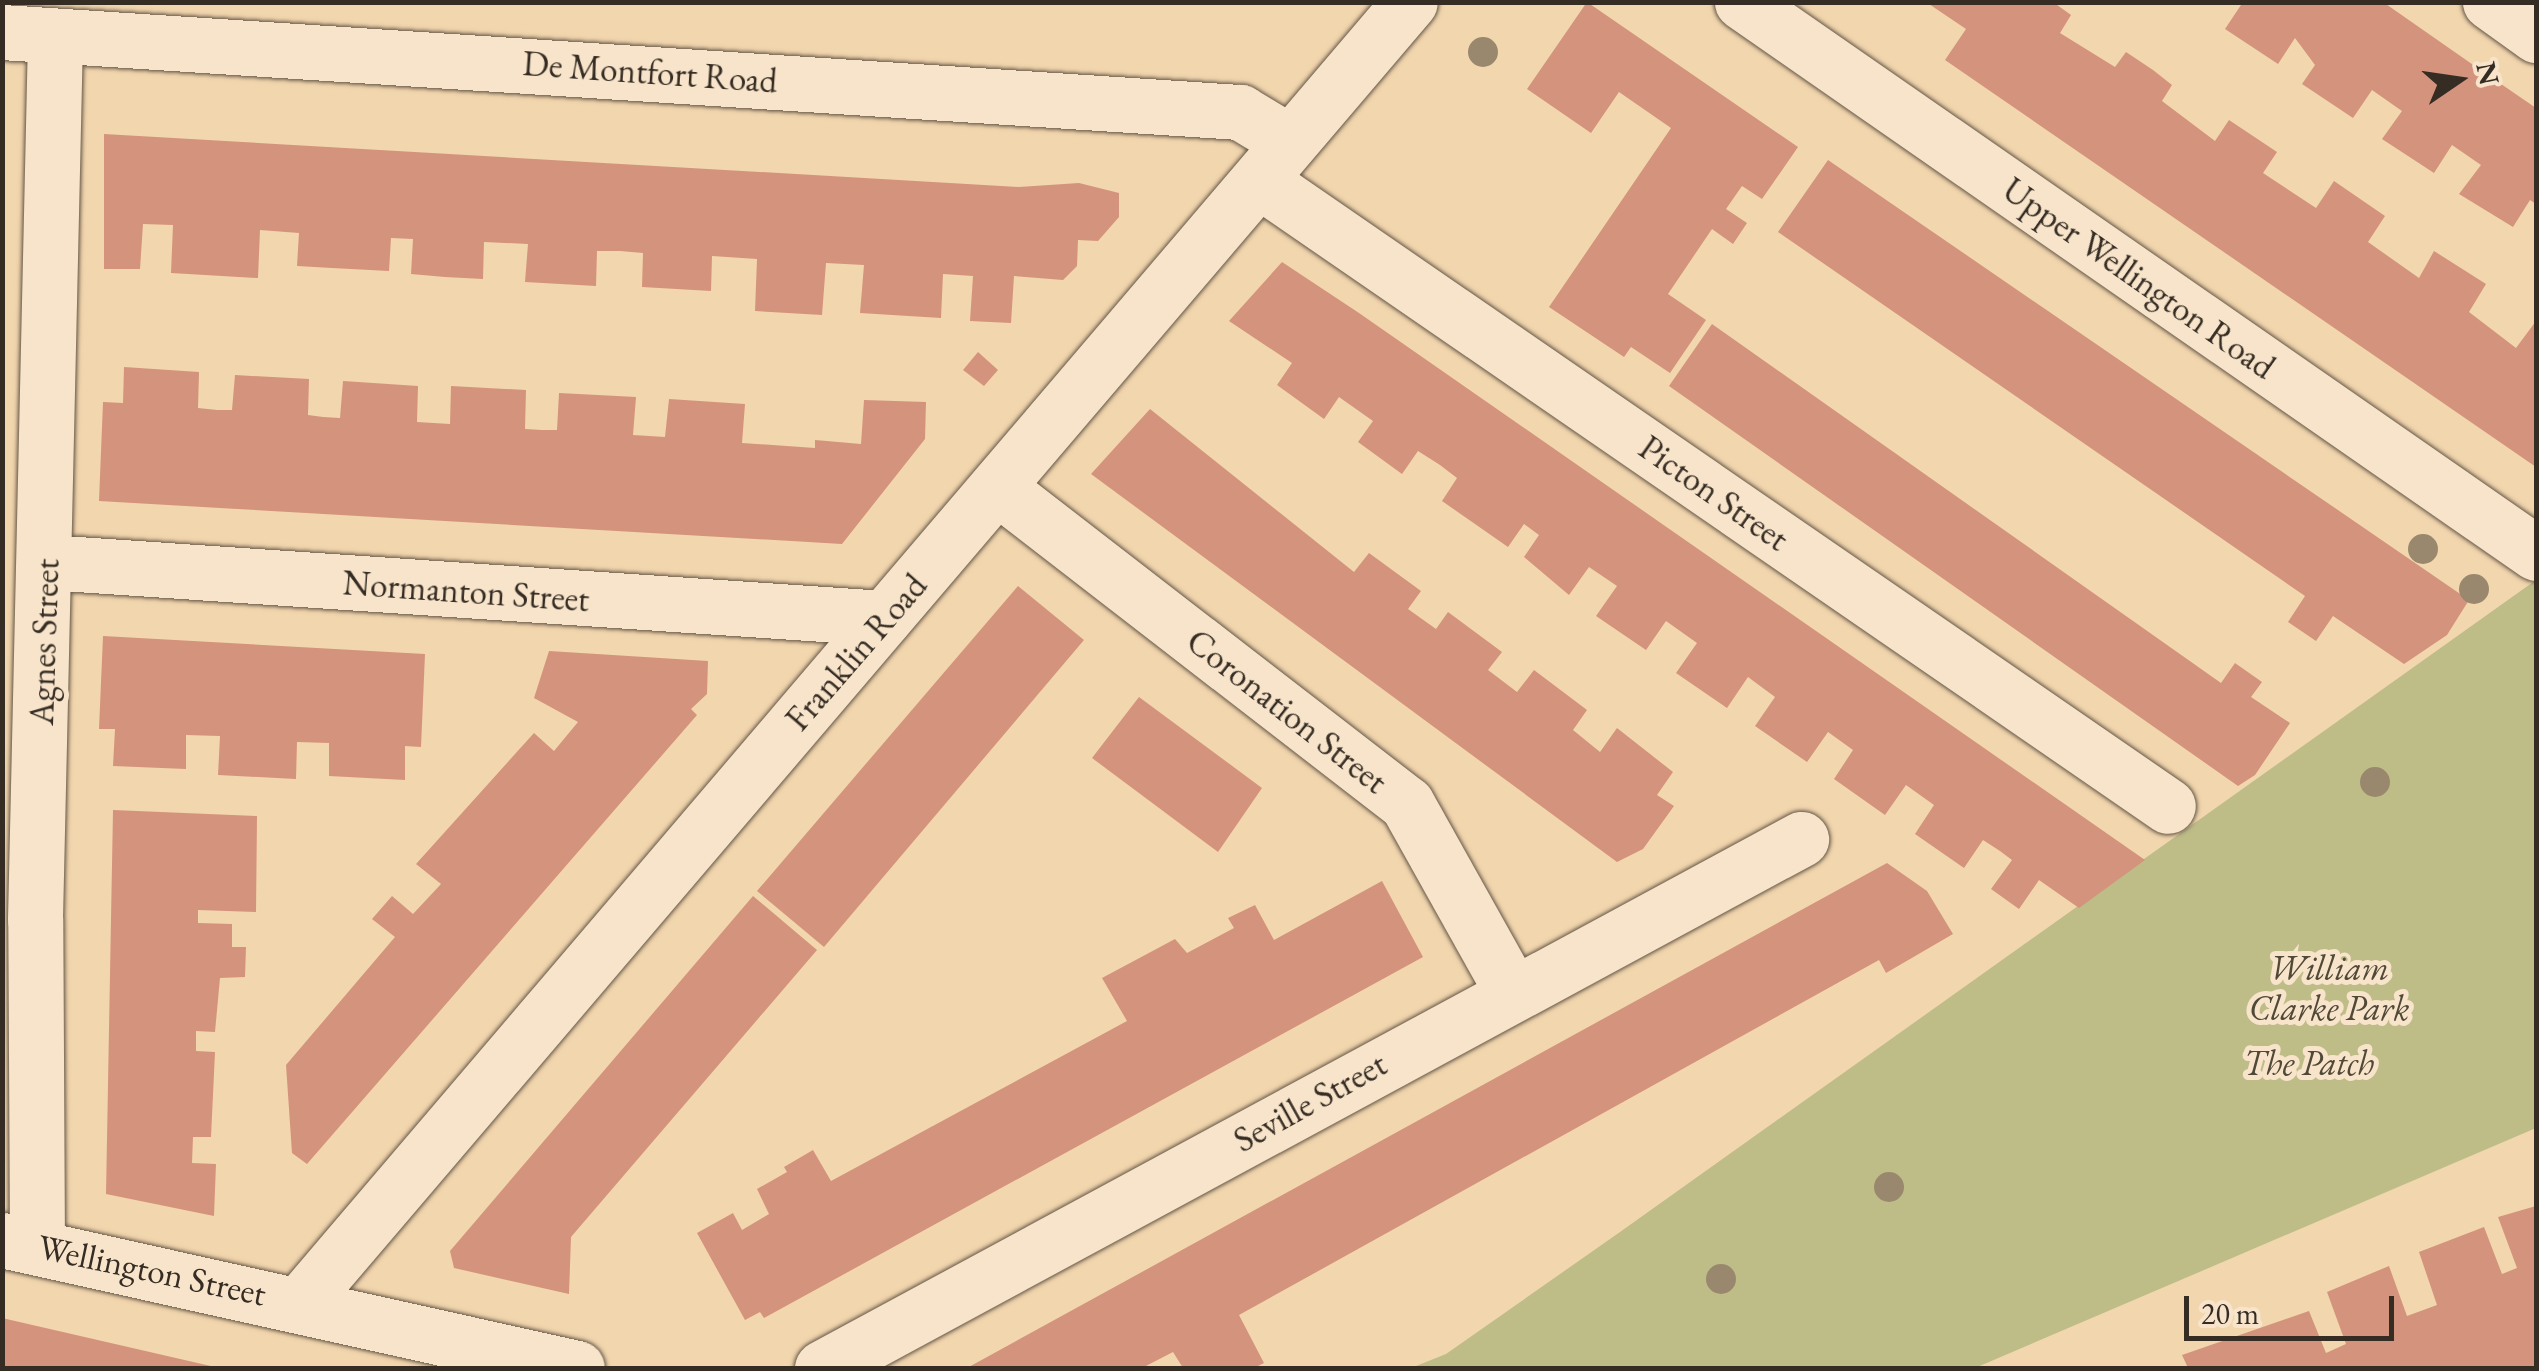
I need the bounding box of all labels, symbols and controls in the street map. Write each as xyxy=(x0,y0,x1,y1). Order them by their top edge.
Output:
north arrow xyxy=(2409,30,2509,130)
street label: De Montfort Road xyxy=(521,42,779,102)
text: N xyxy=(2468,58,2508,88)
street label: Upper Wellington Road xyxy=(1995,168,2283,388)
street label: Picton Street xyxy=(1631,426,1797,560)
street label: Agnes Street xyxy=(20,558,68,726)
street label: Normanton Street xyxy=(341,561,591,621)
street label: Franklin Road xyxy=(776,565,936,739)
street label: Coronation Street xyxy=(1178,620,1396,802)
park label: William Clarke Park xyxy=(2249,947,2409,1029)
park label: The Patch xyxy=(2244,1042,2374,1084)
street label: Seville Street xyxy=(1226,1043,1394,1161)
street label: Wellington Street xyxy=(34,1225,270,1315)
scale bar xyxy=(2189,1276,2399,1338)
text: 20 m xyxy=(2201,1294,2259,1333)

